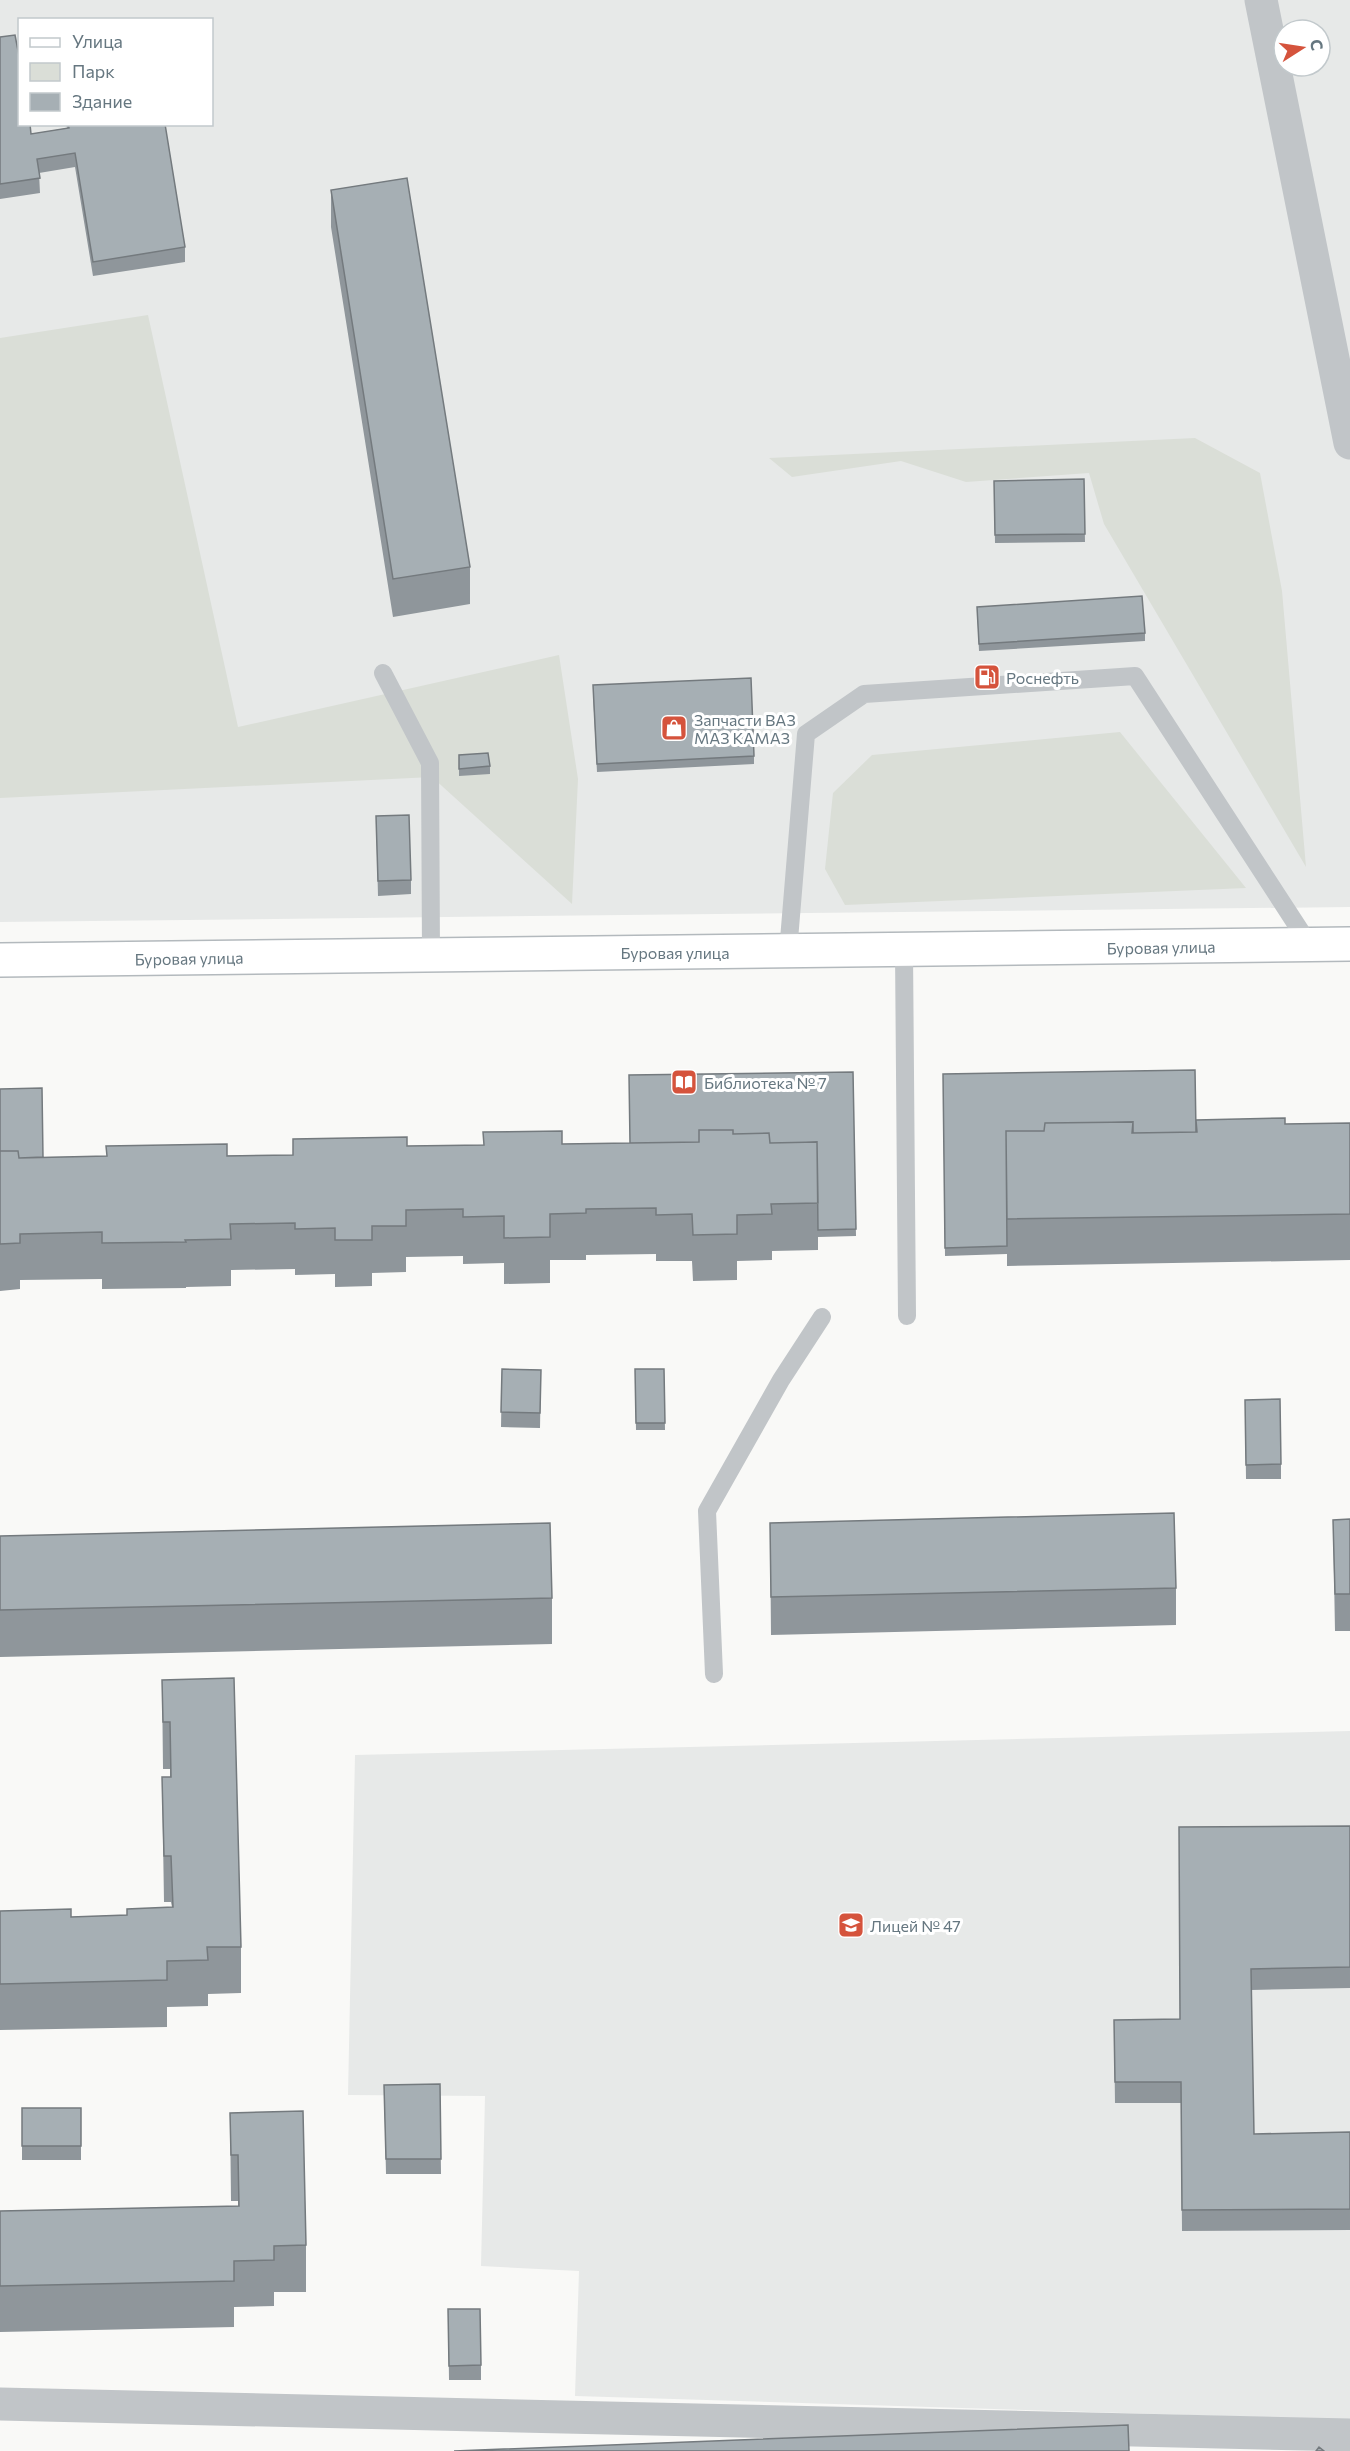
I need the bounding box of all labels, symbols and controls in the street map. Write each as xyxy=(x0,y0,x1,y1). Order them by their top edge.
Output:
legend xyxy=(18,18,213,126)
north arrow xyxy=(1272,18,1332,78)
text: Улица xyxy=(72,30,123,52)
text: С xyxy=(1307,37,1328,52)
text: Парк xyxy=(72,60,115,82)
text: Здание xyxy=(72,90,132,112)
fuel station icon: Роснефть xyxy=(972,662,1002,692)
place label: Роснефть xyxy=(1006,668,1079,687)
place label: Запчасти ВАЗ МАЗ КАМАЗ xyxy=(694,710,796,747)
shop icon: Запчасти ВАЗ МАЗ КАМАЗ xyxy=(659,713,689,743)
street label: Буровая улица xyxy=(1106,937,1216,957)
street label: Буровая улица xyxy=(621,943,729,962)
street label: Буровая улица xyxy=(134,948,244,968)
library icon: Библиотека № 7 xyxy=(669,1067,699,1097)
place label: Библиотека № 7 xyxy=(704,1073,827,1092)
school or university icon: Лицей № 47 xyxy=(836,1910,866,1940)
place label: Лицей № 47 xyxy=(870,1916,961,1935)

